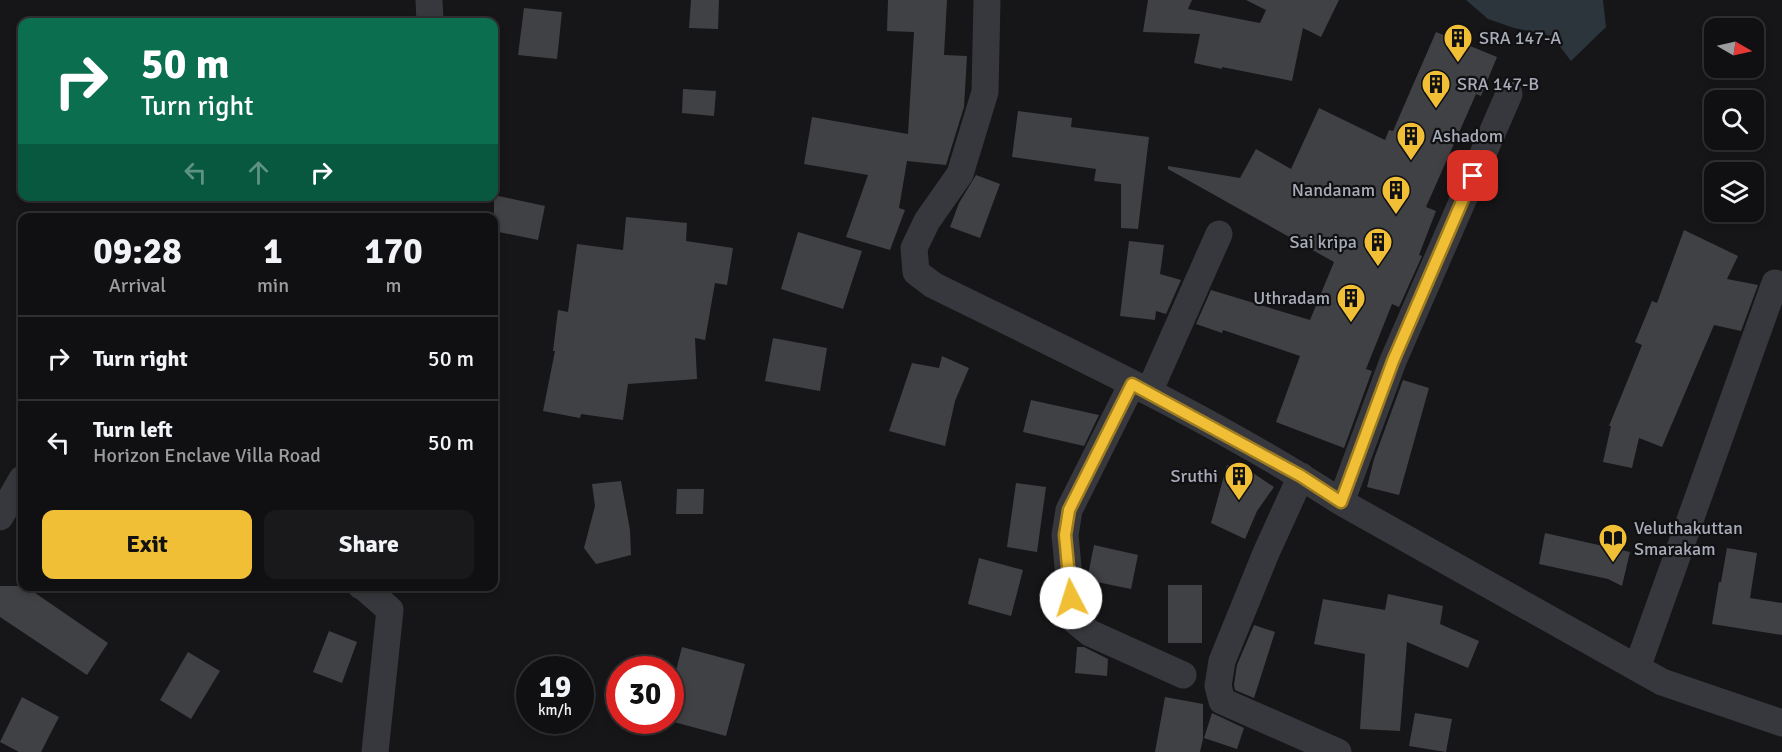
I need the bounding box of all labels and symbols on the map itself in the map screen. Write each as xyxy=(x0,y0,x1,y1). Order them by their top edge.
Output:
north arrow xyxy=(1704,18,1764,78)
building icon: SRA 147-A xyxy=(1442,22,1474,64)
place label: SRA 147-A xyxy=(1479,27,1561,49)
building icon: SRA 147-B xyxy=(1420,68,1452,110)
place label: SRA 147-B xyxy=(1457,73,1539,95)
building icon: Ashadom xyxy=(1395,120,1427,162)
place label: Ashadom xyxy=(1432,125,1503,147)
pin xyxy=(1447,150,1498,201)
building icon: Nandanam xyxy=(1380,174,1412,216)
place label: Nandanam xyxy=(1292,179,1375,201)
building icon: Sai kripa xyxy=(1362,226,1394,268)
place label: Sai kripa xyxy=(1289,231,1357,253)
building icon: Uthradam xyxy=(1335,282,1367,324)
place label: Uthradam xyxy=(1253,287,1330,309)
building icon: Sruthi xyxy=(1223,460,1255,502)
place label: Sruthi xyxy=(1171,465,1218,487)
place label: Veluthakuttan Smarakam xyxy=(1634,517,1743,560)
library icon: Veluthakuttan Smarakam xyxy=(1597,522,1629,564)
position arrow xyxy=(1039,566,1103,630)
speed limit sign: 30 xyxy=(606,656,684,734)

